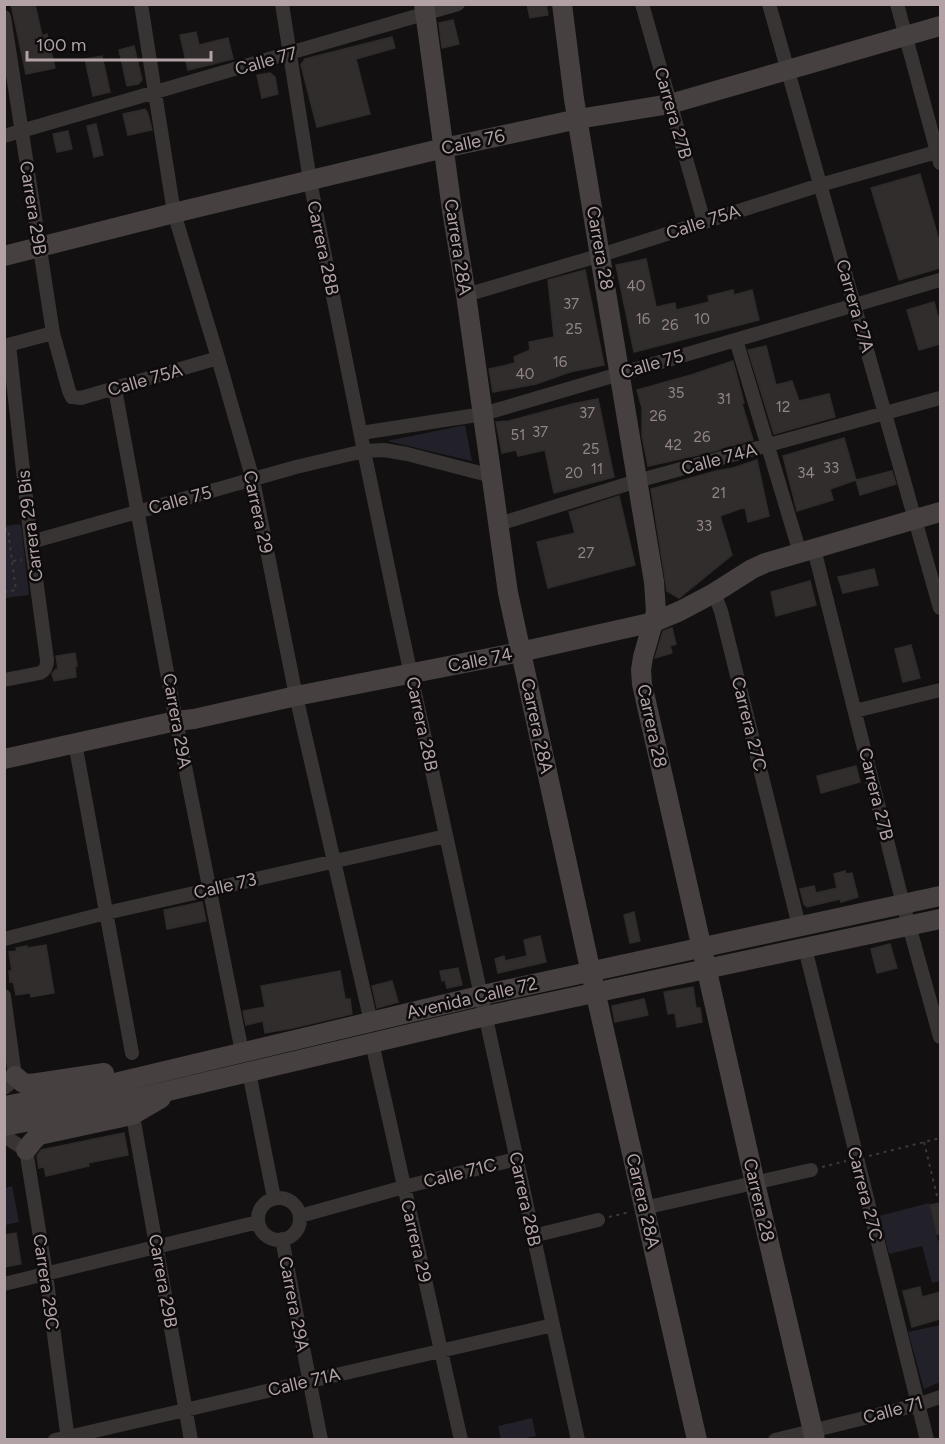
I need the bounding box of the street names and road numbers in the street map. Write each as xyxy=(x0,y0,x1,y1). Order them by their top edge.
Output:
street label: Calle 77 xyxy=(232,42,300,80)
street label: Carrera 27B xyxy=(649,65,697,161)
street label: Calle 76 xyxy=(439,125,507,159)
street label: Carrera 29B xyxy=(15,159,51,257)
street label: Carrera 28A xyxy=(440,197,476,297)
street label: Carrera 28B xyxy=(302,199,344,297)
street label: Calle 75A xyxy=(663,200,743,244)
street label: Carrera 28 xyxy=(582,204,618,292)
street label: Carrera 27A xyxy=(831,257,879,355)
street label: Calle 75 xyxy=(618,345,686,383)
street label: Calle 75A xyxy=(105,359,185,401)
street label: Calle 74A xyxy=(679,438,759,480)
street label: Carrera 29 Bis xyxy=(12,469,48,583)
street label: Carrera 29 xyxy=(238,469,278,555)
street label: Calle 75 xyxy=(146,481,214,519)
street label: Calle 74 xyxy=(446,643,514,677)
street label: Carrera 29A xyxy=(158,672,196,770)
street label: Carrera 27C xyxy=(727,674,771,774)
street label: Carrera 28B xyxy=(401,675,443,773)
street label: Carrera 28A xyxy=(516,676,558,776)
street label: Carrera 28 xyxy=(632,682,672,770)
street label: Carrera 27B xyxy=(854,745,898,843)
street label: Calle 73 xyxy=(191,868,259,904)
street label: Avenida Calle 72 xyxy=(405,972,539,1024)
street label: Carrera 27C xyxy=(843,1144,887,1244)
street label: Carrera 28B xyxy=(504,1150,546,1248)
street label: Carrera 28A xyxy=(621,1151,665,1251)
street label: Calle 71C xyxy=(421,1153,499,1193)
street label: Carrera 28 xyxy=(739,1156,779,1244)
street label: Carrera 29 xyxy=(396,1198,436,1284)
street label: Carrera 29C xyxy=(28,1232,64,1332)
street label: Carrera 29B xyxy=(144,1232,182,1330)
street label: Carrera 29A xyxy=(274,1255,314,1353)
street label: Calle 71A xyxy=(266,1363,342,1401)
street label: Calle 71 xyxy=(860,1391,926,1429)

